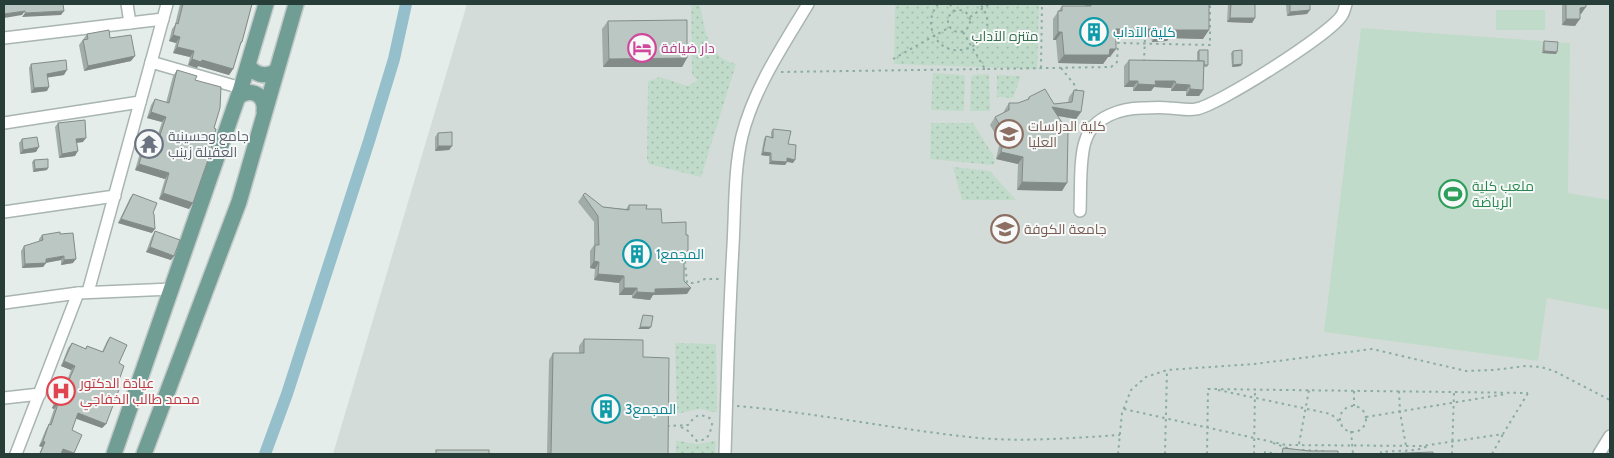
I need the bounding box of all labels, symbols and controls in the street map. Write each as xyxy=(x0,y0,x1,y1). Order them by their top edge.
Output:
building icon: كلية الآداب xyxy=(1079,17,1109,47)
place label: كلية الآداب xyxy=(1113,23,1176,41)
park label: متنزه الآداب xyxy=(971,27,1039,45)
hotel icon: دار ضيافة xyxy=(627,33,657,63)
place label: دار ضيافة xyxy=(661,39,715,57)
place label: كلية الدراسات العليا xyxy=(1028,117,1106,151)
school or university icon: كلية الدراسات العليا xyxy=(994,119,1024,149)
place label: جامع وحسينية العقيلة زينب xyxy=(168,127,249,161)
temple icon: جامع وحسينية العقيلة زينب xyxy=(134,129,164,159)
place label: ملعب كلية الرياضة xyxy=(1472,177,1534,211)
sports icon: ملعب كلية الرياضة xyxy=(1438,179,1468,209)
school or university icon: جامعة الكوفة xyxy=(990,214,1020,244)
place label: جامعة الكوفة xyxy=(1024,220,1107,238)
building icon: المجمع1 xyxy=(622,239,652,269)
place label: المجمع1 xyxy=(656,245,704,263)
place label: عيادة الدكتور محمد طالب الخفاجي xyxy=(79,374,200,411)
hospital icon: عيادة الدكتور محمد طالب الخفاجي xyxy=(46,376,76,406)
building icon: المجمع3 xyxy=(591,394,621,424)
place label: المجمع3 xyxy=(625,400,676,418)

